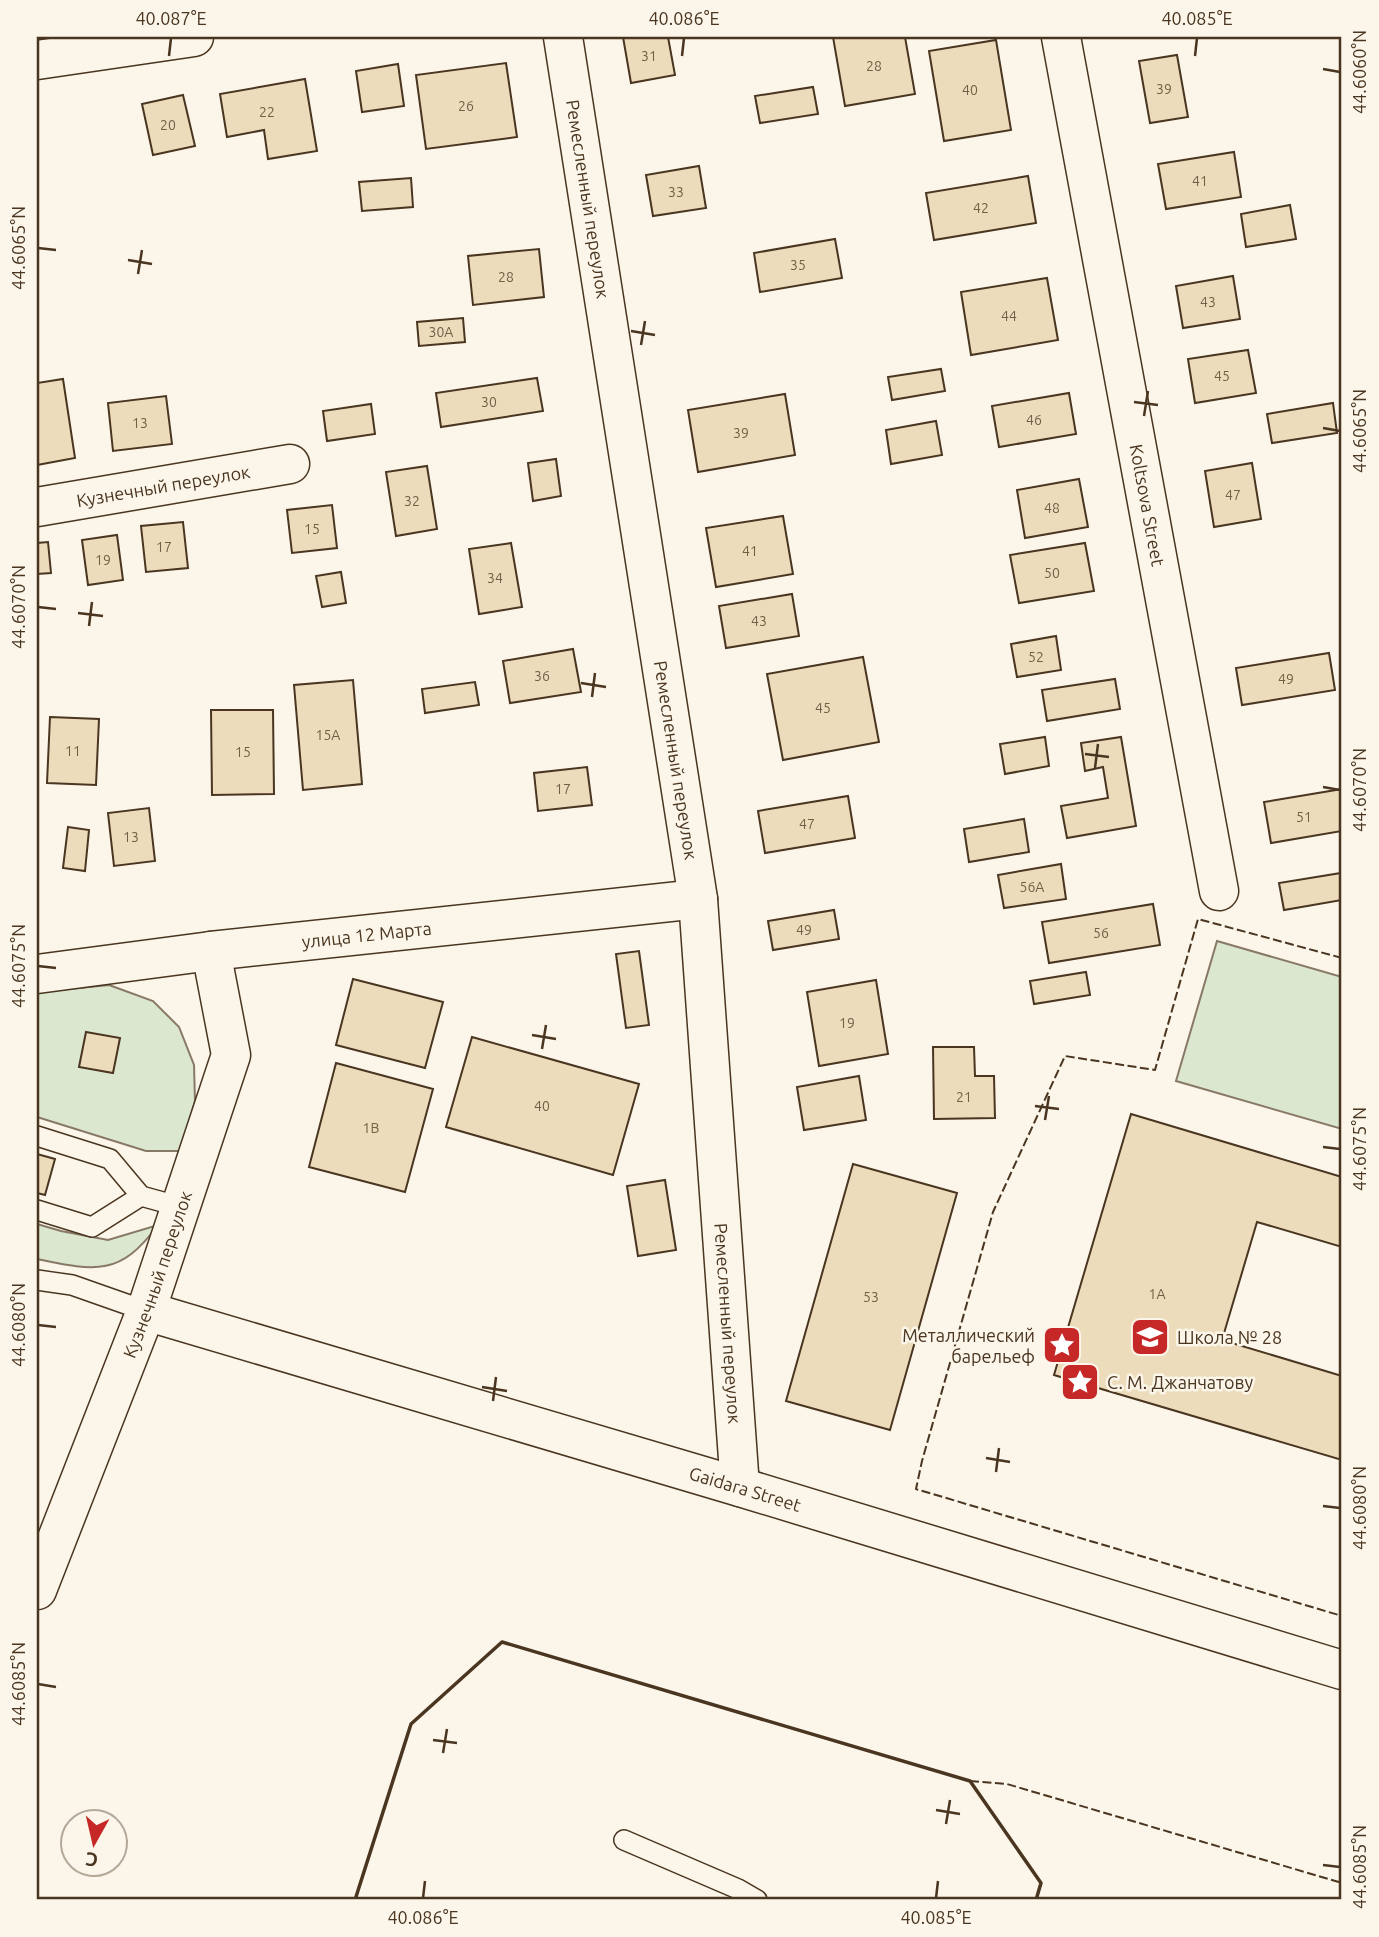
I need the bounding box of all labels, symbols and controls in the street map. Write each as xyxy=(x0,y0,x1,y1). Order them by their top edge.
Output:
text: 40.087°E xyxy=(135,8,207,28)
text: 40.086°E xyxy=(648,8,720,28)
text: 40.085°E xyxy=(1161,8,1233,28)
text: 44.6060°N xyxy=(1349,30,1369,114)
house number: 31 xyxy=(641,48,657,64)
house number: 28 xyxy=(866,58,882,74)
house number: 39 xyxy=(1156,81,1172,97)
house number: 40 xyxy=(962,82,978,98)
house number: 26 xyxy=(458,98,474,114)
street label: Ремесленный переулок xyxy=(563,98,614,300)
house number: 22 xyxy=(259,104,275,120)
house number: 20 xyxy=(160,117,176,133)
house number: 41 xyxy=(1192,173,1208,189)
house number: 33 xyxy=(668,184,684,200)
house number: 42 xyxy=(973,200,989,216)
text: 44.6065°N xyxy=(8,206,28,290)
house number: 35 xyxy=(790,257,806,273)
house number: 28 xyxy=(498,269,514,285)
house number: 43 xyxy=(1200,294,1216,310)
house number: 44 xyxy=(1001,308,1017,324)
house number: 30А xyxy=(429,324,453,340)
house number: 45 xyxy=(1214,368,1230,384)
text: 44.6065°N xyxy=(1349,389,1369,473)
house number: 30 xyxy=(481,394,497,410)
house number: 46 xyxy=(1026,412,1042,428)
house number: 13 xyxy=(132,415,148,431)
house number: 39 xyxy=(733,425,749,441)
street label: Koltsova Street xyxy=(1126,442,1169,568)
street label: Кузнечный переулок xyxy=(75,461,251,510)
house number: 47 xyxy=(1225,487,1241,503)
house number: 32 xyxy=(404,493,420,509)
house number: 48 xyxy=(1044,500,1060,516)
house number: 15 xyxy=(304,521,320,537)
house number: 17 xyxy=(156,539,172,555)
house number: 41 xyxy=(742,543,758,559)
house number: 19 xyxy=(95,552,111,568)
text: 44.6070°N xyxy=(8,565,28,649)
house number: 50 xyxy=(1044,565,1060,581)
house number: 34 xyxy=(487,570,503,586)
house number: 43 xyxy=(751,613,767,629)
house number: 52 xyxy=(1028,649,1044,665)
street label: Ремесленный переулок xyxy=(651,659,702,861)
house number: 36 xyxy=(534,668,550,684)
house number: 49 xyxy=(1278,671,1294,687)
house number: 45 xyxy=(815,700,831,716)
house number: 15А xyxy=(316,727,340,743)
house number: 11 xyxy=(65,743,81,759)
house number: 15 xyxy=(235,744,251,760)
text: 44.6070°N xyxy=(1349,748,1369,832)
house number: 17 xyxy=(555,781,571,797)
house number: 51 xyxy=(1296,809,1312,825)
house number: 47 xyxy=(799,816,815,832)
house number: 13 xyxy=(123,829,139,845)
house number: 56А xyxy=(1020,879,1044,895)
street label: улица 12 Марта xyxy=(301,918,433,951)
house number: 49 xyxy=(796,922,812,938)
text: 44.6075°N xyxy=(8,924,28,1008)
house number: 56 xyxy=(1093,925,1109,941)
house number: 19 xyxy=(839,1015,855,1031)
house number: 21 xyxy=(956,1089,972,1105)
house number: 40 xyxy=(534,1098,550,1114)
text: 44.6075°N xyxy=(1349,1107,1369,1191)
house number: 1В xyxy=(363,1120,379,1136)
street label: Кузнечный переулок xyxy=(119,1188,195,1361)
street label: Ремесленный переулок xyxy=(711,1222,745,1424)
text: 44.6080°N xyxy=(8,1283,28,1367)
house number: 1А xyxy=(1149,1286,1166,1302)
house number: 53 xyxy=(863,1289,879,1305)
school or university icon: Школа № 28 xyxy=(1129,1316,1171,1358)
place icon: Металлический барельеф xyxy=(1041,1324,1083,1366)
place label: Металлический барельеф xyxy=(902,1325,1035,1366)
place label: Школа № 28 xyxy=(1177,1327,1282,1347)
place icon: С. М. Джанчатову xyxy=(1059,1361,1101,1403)
place label: С. М. Джанчатову xyxy=(1107,1372,1254,1392)
street label: Gaidara Street xyxy=(687,1463,804,1515)
text: 44.6080°N xyxy=(1349,1466,1369,1550)
text: 44.6085°N xyxy=(8,1642,28,1726)
north arrow xyxy=(60,1808,130,1878)
text: 44.6085°N xyxy=(1349,1825,1369,1909)
text: С xyxy=(84,1848,99,1872)
text: 40.086°E xyxy=(387,1907,459,1927)
text: 40.085°E xyxy=(900,1907,972,1927)

